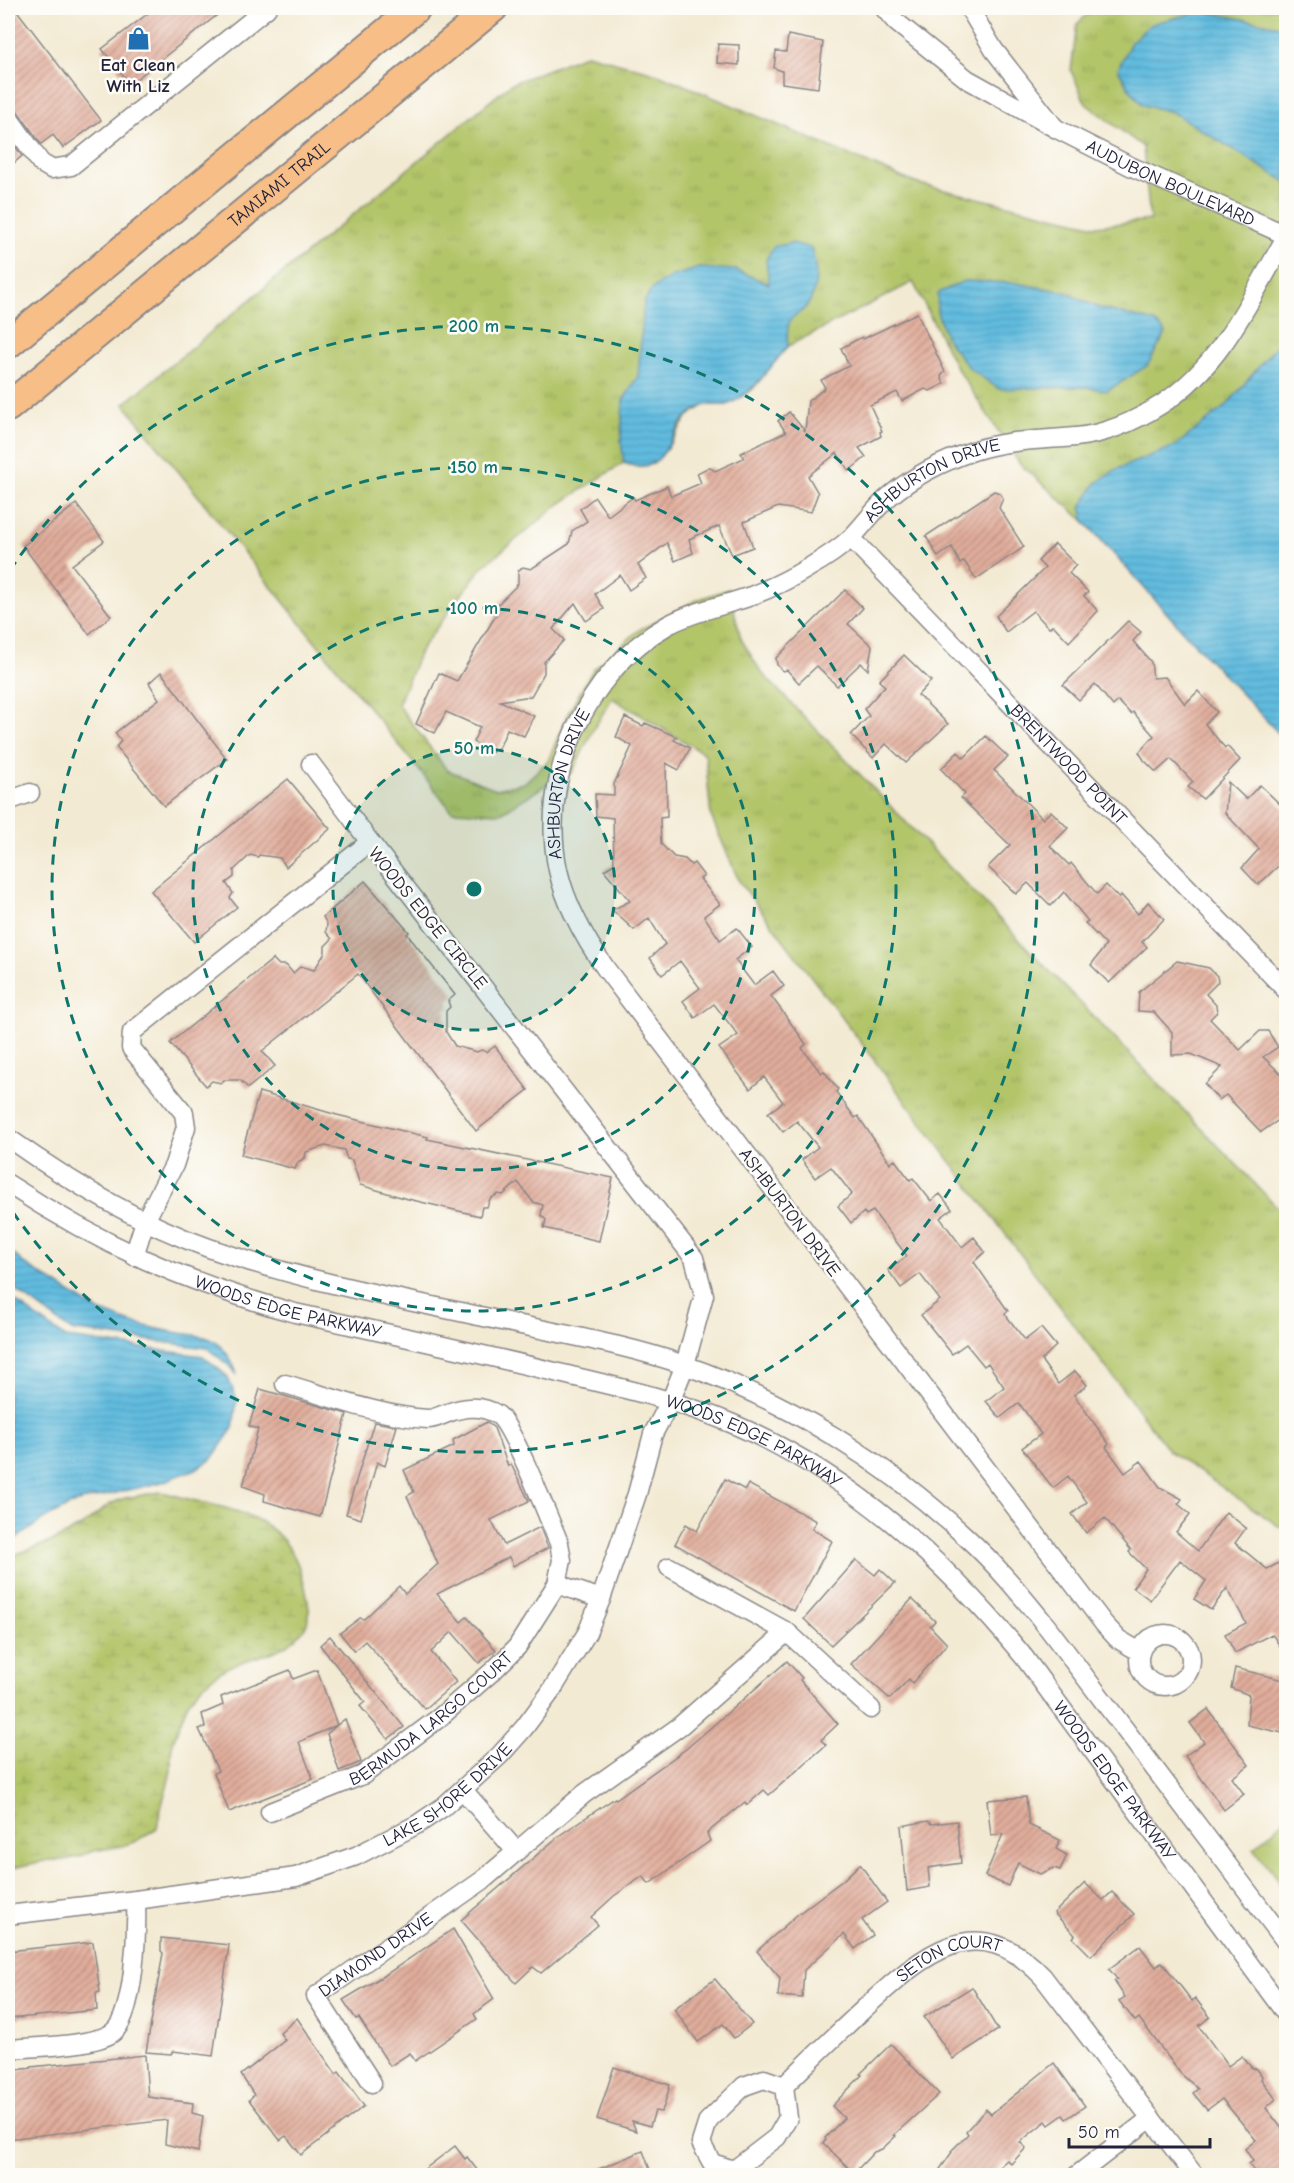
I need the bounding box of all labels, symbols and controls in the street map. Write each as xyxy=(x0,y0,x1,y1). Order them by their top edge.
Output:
shop icon: Eat Clean With Liz xyxy=(125,26,151,52)
place label: Eat Clean With Liz xyxy=(101,55,175,97)
street label: AUDUBON BOULEVARD xyxy=(1082,135,1258,231)
street label: TAMIAMI TRAIL xyxy=(224,136,335,232)
text: 200 m xyxy=(449,316,499,337)
street label: ASHBURTON DRIVE xyxy=(860,434,1002,527)
text: 150 m xyxy=(450,457,498,478)
text: 100 m xyxy=(450,598,498,619)
street label: BRENTWOOD POINT xyxy=(1006,700,1131,830)
street label: ASHBURTON DRIVE xyxy=(543,705,595,861)
text: 50 m xyxy=(454,738,494,759)
street label: WOODS EDGE CIRCLE xyxy=(364,843,492,994)
centre of rings xyxy=(464,879,484,899)
street label: ASHBURTON DRIVE xyxy=(735,1144,845,1281)
street label: WOODS EDGE PARKWAY xyxy=(192,1271,384,1343)
street label: WOODS EDGE PARKWAY xyxy=(663,1391,845,1492)
street label: BERMUDA LARGO COURT xyxy=(346,1647,518,1790)
street label: WOODS EDGE PARKWAY xyxy=(1049,1697,1180,1865)
street label: LAKE SHORE DRIVE xyxy=(380,1739,517,1851)
street label: DIAMOND DRIVE xyxy=(315,1908,437,2002)
street label: SETON COURT xyxy=(892,1931,1005,1987)
scale bar xyxy=(1069,2111,1210,2149)
text: 50 m xyxy=(1078,2122,1120,2143)

